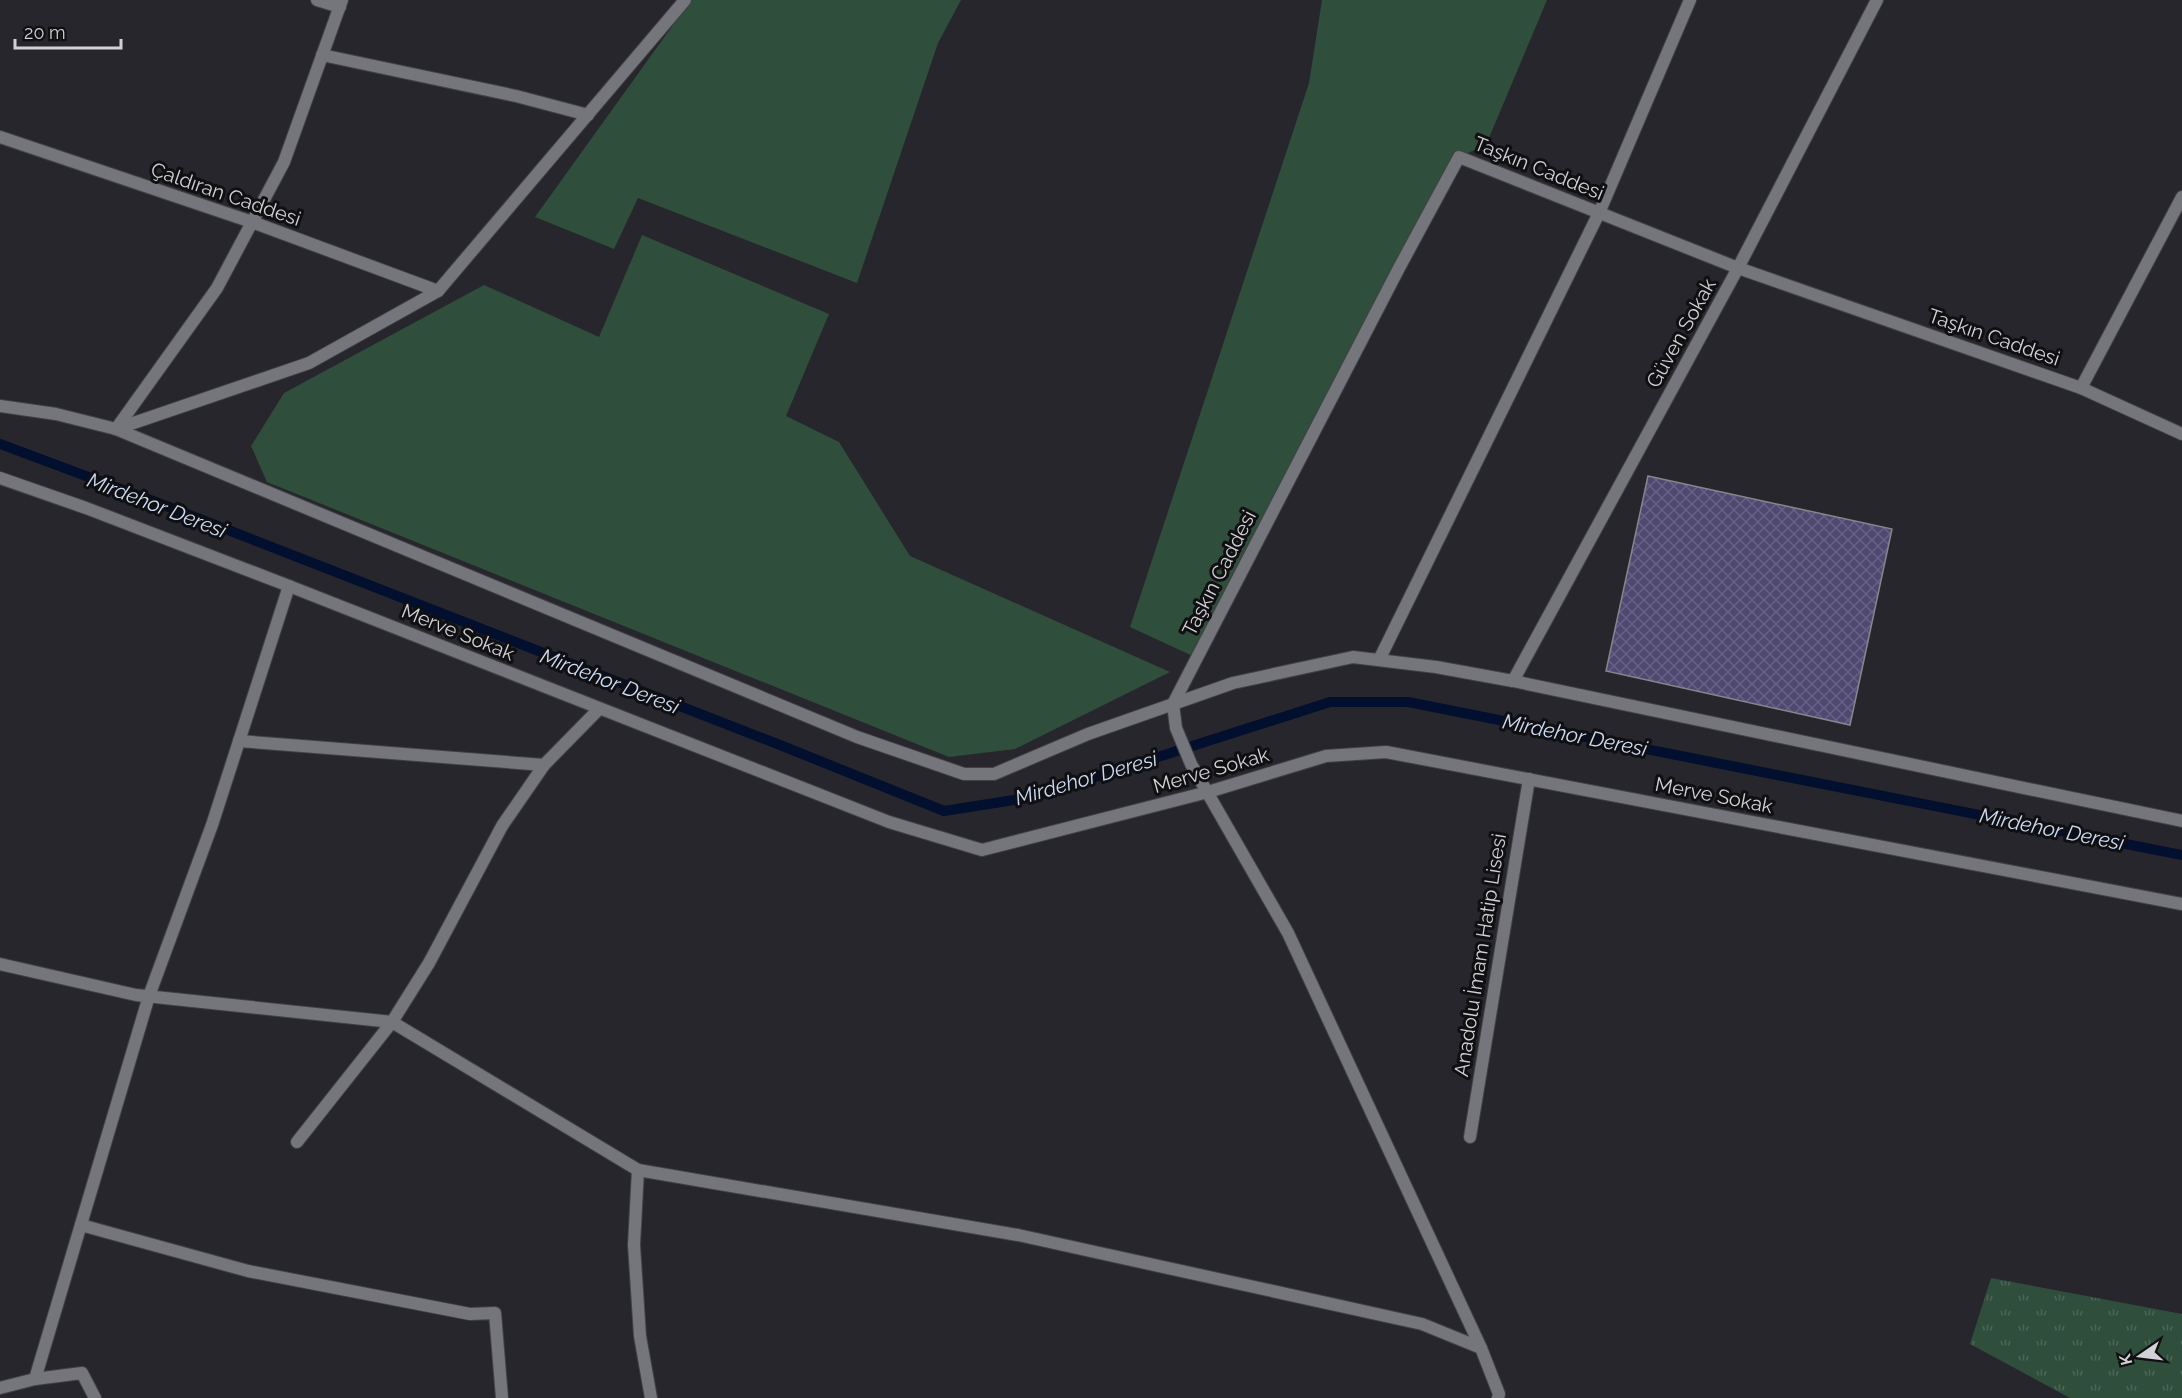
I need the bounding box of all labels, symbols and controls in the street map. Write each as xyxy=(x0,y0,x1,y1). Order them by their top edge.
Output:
scale bar xyxy=(15,12,122,50)
text: 20 m xyxy=(24,22,66,43)
street label: Taşkın Caddesi xyxy=(1471,131,1607,205)
street label: Çaldıran Caddesi xyxy=(148,157,304,231)
street label: Güven Sokak xyxy=(1641,274,1721,392)
street label: Taşkın Caddesi xyxy=(1925,303,2063,371)
water label: Mirdehor Deresi xyxy=(84,467,230,543)
street label: Taşkın Caddesi xyxy=(1177,506,1261,640)
street label: Merve Sokak xyxy=(398,599,518,666)
water label: Mirdehor Deresi xyxy=(537,643,683,719)
water label: Mirdehor Deresi xyxy=(1501,709,1650,761)
street label: Merve Sokak xyxy=(1150,742,1272,798)
water label: Mirdehor Deresi xyxy=(1012,746,1161,810)
street label: Merve Sokak xyxy=(1653,772,1775,818)
water label: Mirdehor Deresi xyxy=(1978,803,2127,855)
street label: Anadolu İmam Hatip Lisesi xyxy=(1448,831,1511,1078)
north arrow xyxy=(2110,1326,2170,1386)
text: K xyxy=(2115,1352,2136,1367)

